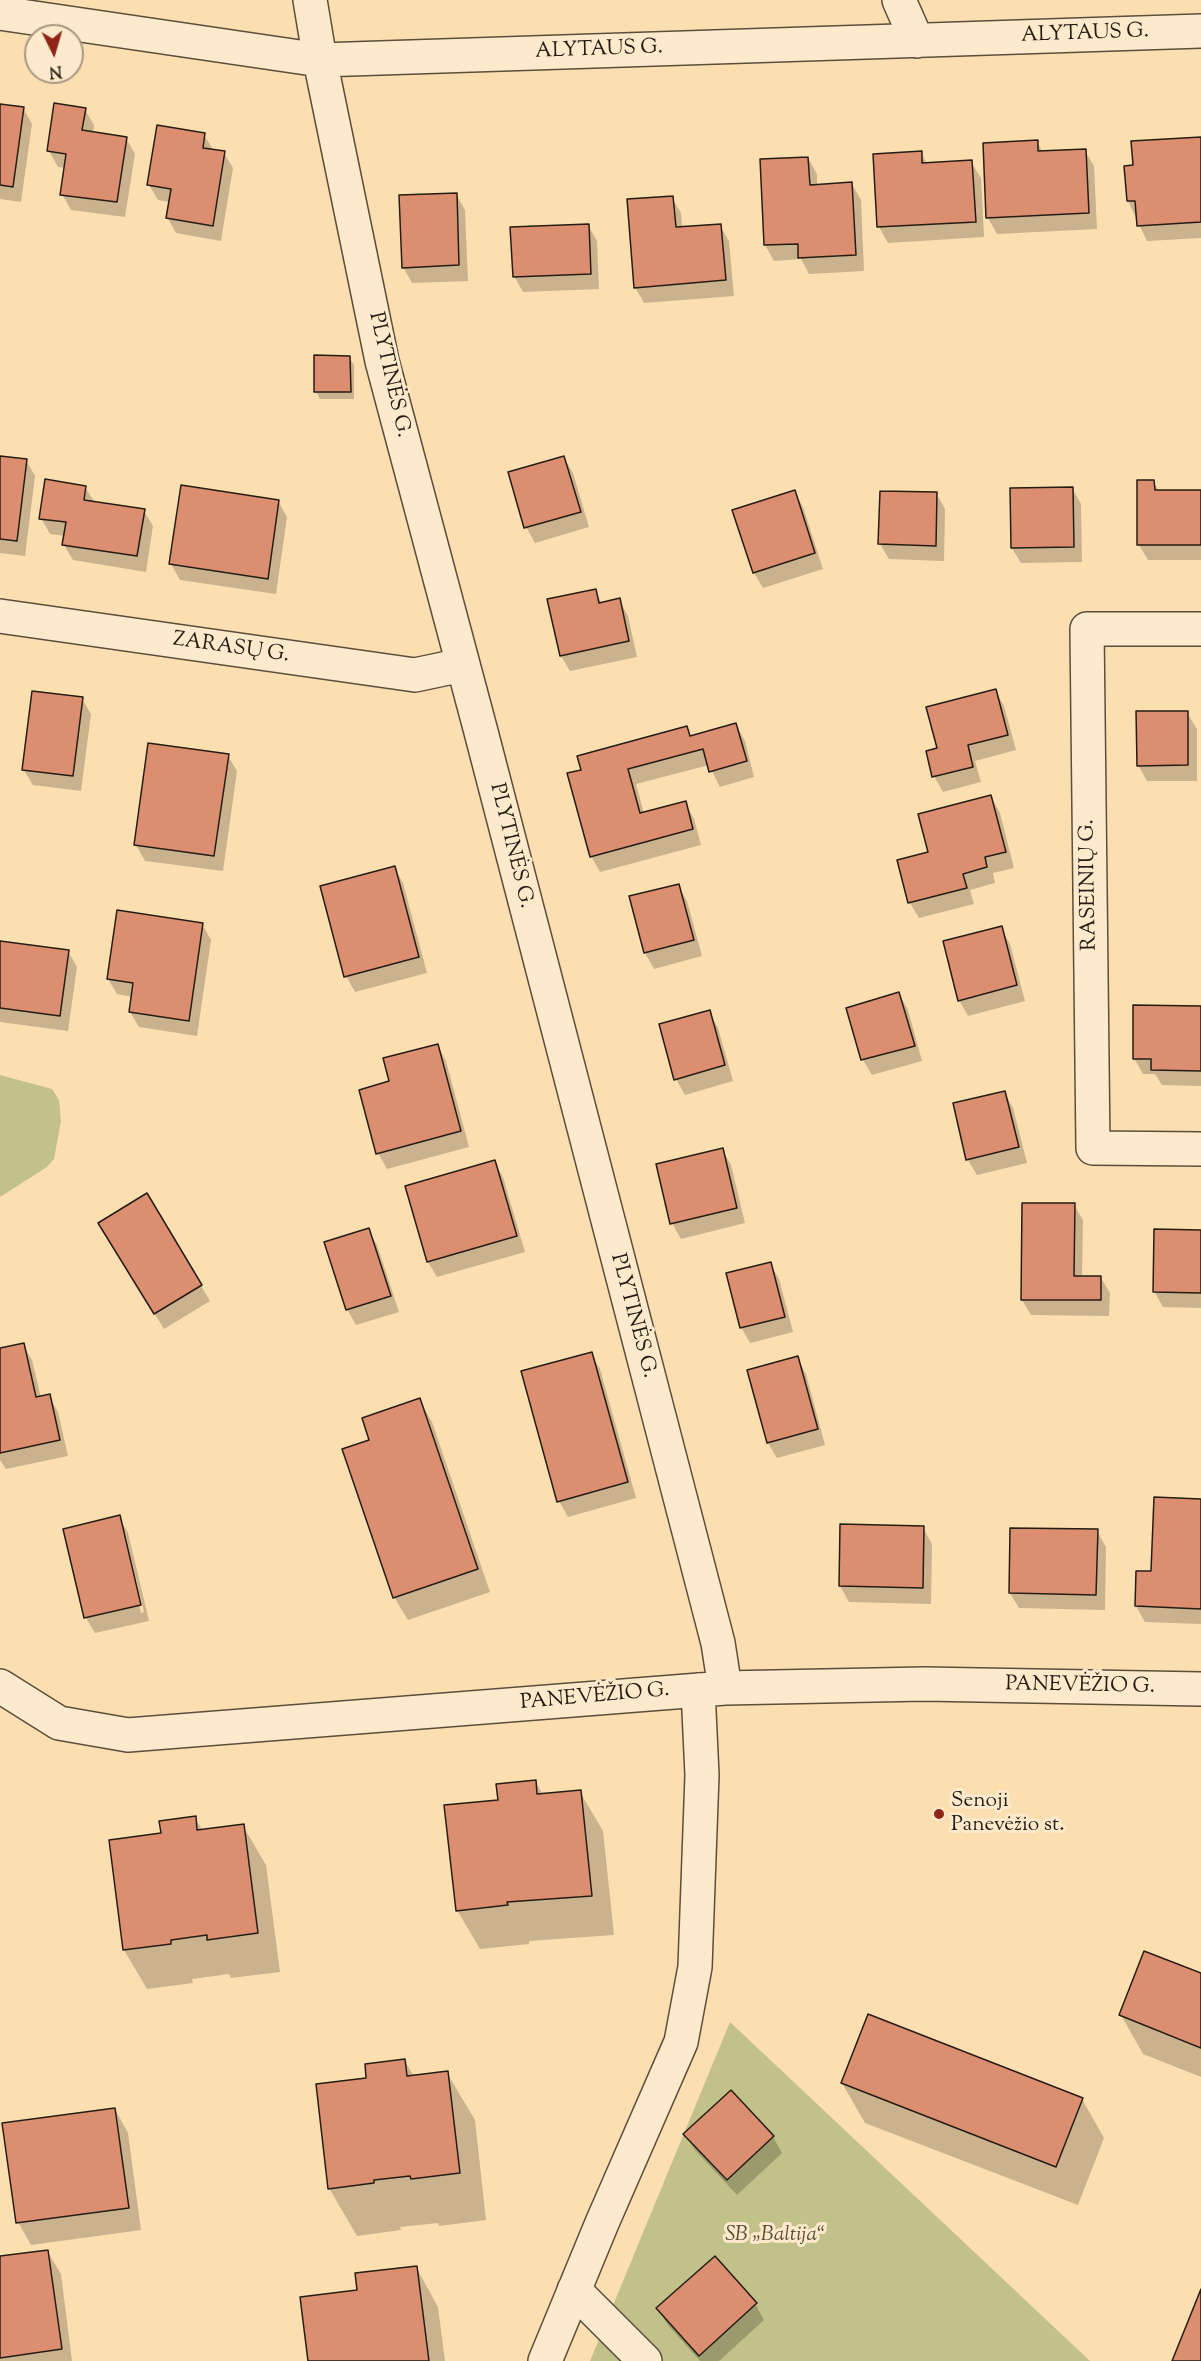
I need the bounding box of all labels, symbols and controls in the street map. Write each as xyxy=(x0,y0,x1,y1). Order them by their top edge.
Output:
street label: ALYTAUS G. xyxy=(1021,20,1149,50)
north arrow xyxy=(24,24,84,84)
street label: ALYTAUS G. xyxy=(535,36,663,66)
text: N xyxy=(48,58,63,82)
street label: PLYTINĖS G. xyxy=(361,310,415,440)
street label: ZARASŲ G. xyxy=(171,628,291,670)
street label: PLYTINĖS G. xyxy=(482,781,538,911)
street label: RASEINIŲ G. xyxy=(1076,819,1104,951)
street label: PLYTINĖS G. xyxy=(603,1251,661,1381)
street label: PANEVĖŽIO G. xyxy=(1005,1673,1155,1701)
street label: PANEVĖŽIO G. xyxy=(519,1679,671,1717)
place label: Senoji Panevėžio st. xyxy=(951,1789,1065,1839)
marker: Senoji Panevėžio st. xyxy=(932,1807,946,1821)
park label: SB „Baltija“ xyxy=(725,2223,825,2249)

